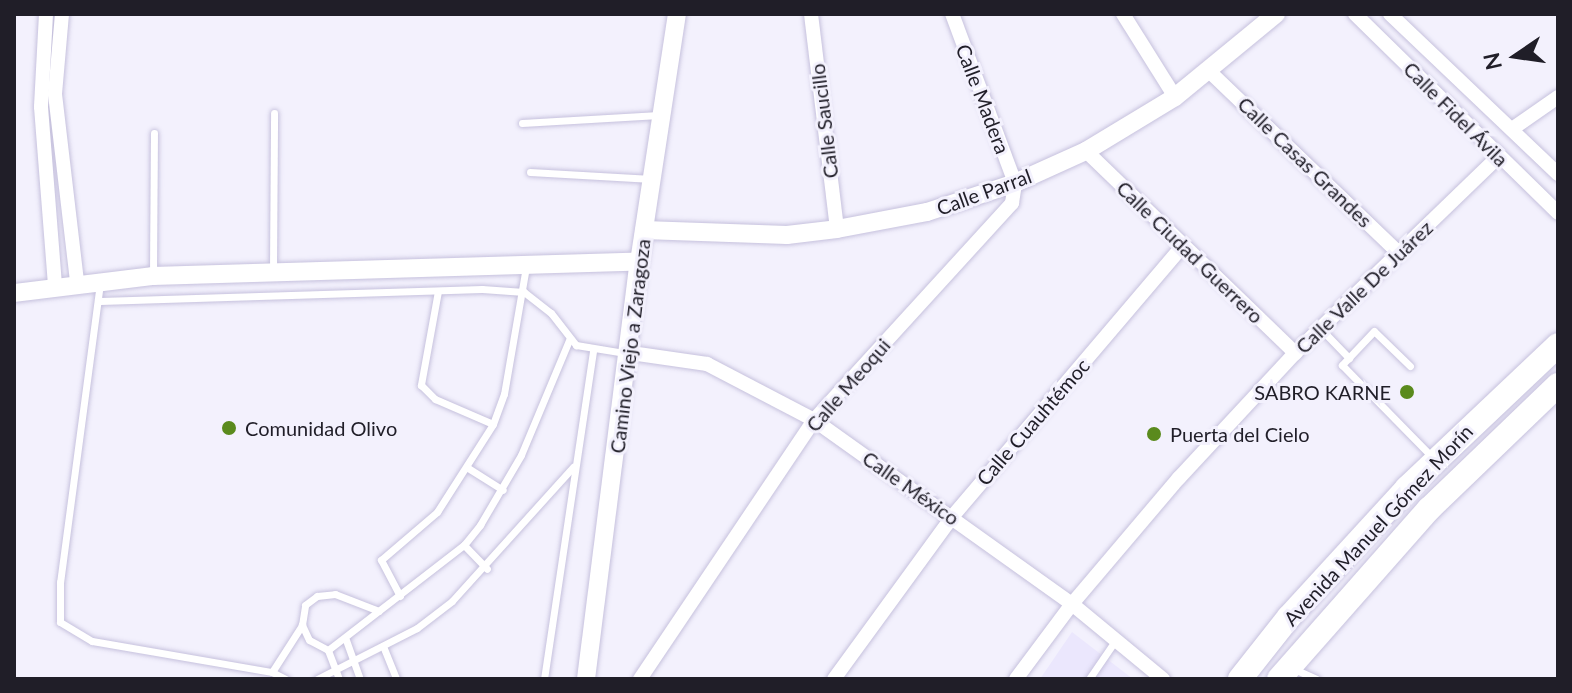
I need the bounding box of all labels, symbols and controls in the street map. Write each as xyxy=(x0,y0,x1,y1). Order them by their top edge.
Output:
north arrow xyxy=(1476,16,1556,96)
street label: Calle Madera xyxy=(951,41,1015,157)
text: N xyxy=(1477,50,1507,73)
street label: Calle Fidel Ávila xyxy=(1399,57,1513,171)
street label: Calle Saucillo xyxy=(805,62,843,180)
street label: Calle Casas Grandes xyxy=(1233,92,1377,232)
street label: Calle Parral xyxy=(933,164,1035,220)
street label: Calle Ciudad Guerrero xyxy=(1112,176,1268,328)
street label: Calle Valle De Juárez xyxy=(1290,215,1438,359)
street label: Camino Viejo a Zaragoza xyxy=(605,237,655,455)
street label: Calle Meoqui xyxy=(801,333,895,437)
street label: Calle Cuauhtémoc xyxy=(971,354,1095,490)
place label: SABRO KARNE xyxy=(1254,380,1391,404)
marker: SABRO KARNE xyxy=(1398,383,1416,401)
place label: Comunidad Olivo xyxy=(245,416,397,440)
marker: Comunidad Olivo xyxy=(220,419,238,437)
street label: Avenida Manuel Gómez Morín xyxy=(1278,419,1478,631)
place label: Puerta del Cielo xyxy=(1170,422,1310,446)
marker: Puerta del Cielo xyxy=(1145,425,1163,443)
street label: Calle México xyxy=(858,446,964,530)

